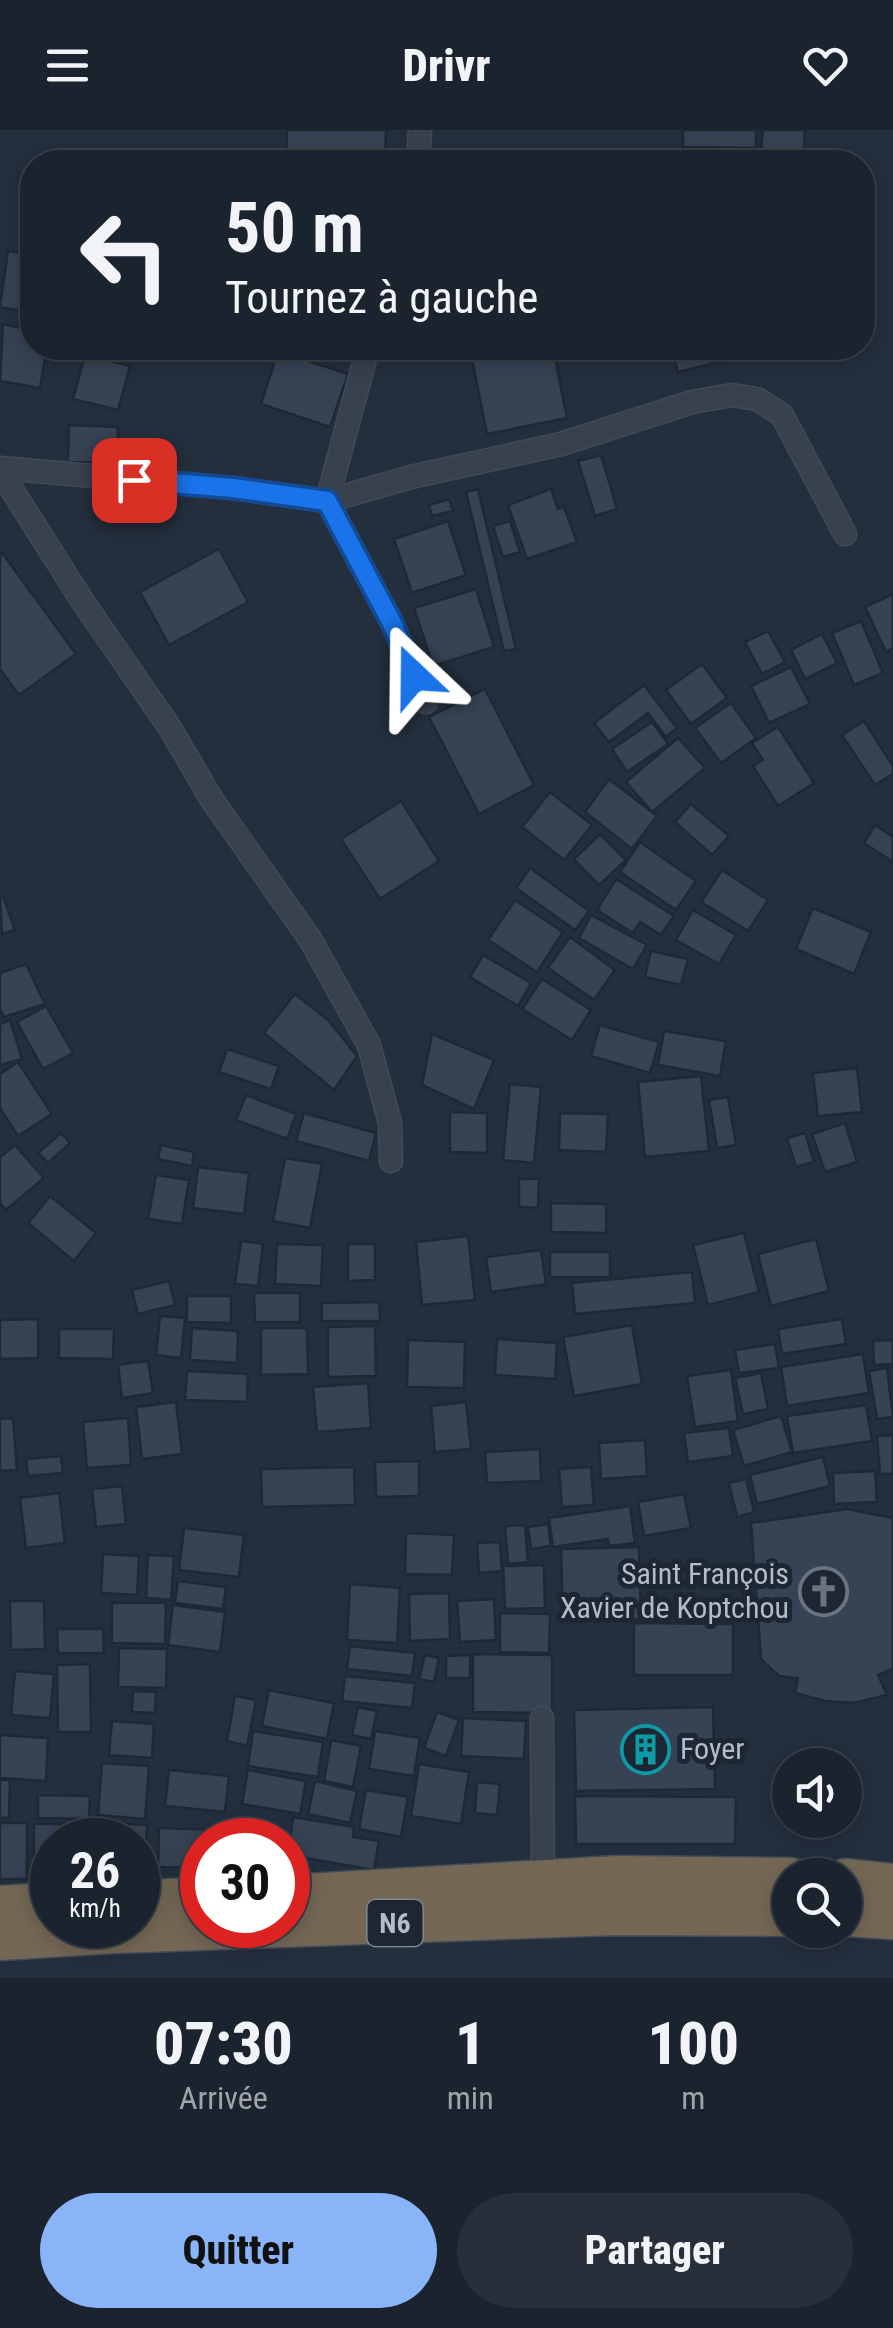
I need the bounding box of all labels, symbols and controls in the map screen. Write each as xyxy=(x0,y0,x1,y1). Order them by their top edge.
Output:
icon: menu xyxy=(40,38,95,93)
icon: heart xyxy=(798,38,853,93)
text: Drivr xyxy=(403,39,490,92)
text: 50 m xyxy=(225,187,364,269)
icon: left xyxy=(60,190,190,320)
text: Tournez à gauche xyxy=(225,271,538,324)
pin xyxy=(92,438,177,523)
icon: arrive xyxy=(107,453,162,508)
position arrow xyxy=(362,624,466,728)
place label: Saint François Xavier de Koptchou xyxy=(560,1556,789,1625)
church icon: Saint François Xavier de Koptchou xyxy=(798,1565,850,1617)
building icon: Foyer xyxy=(619,1723,671,1775)
place label: Foyer xyxy=(680,1731,744,1766)
map controls xyxy=(772,1748,862,1948)
button: sound xyxy=(772,1748,862,1838)
speed limit sign: 30 xyxy=(180,1818,310,1948)
text: 26 xyxy=(70,1842,120,1900)
button: search xyxy=(772,1858,862,1948)
text: km/h xyxy=(69,1894,121,1923)
road number: N6 xyxy=(368,1900,422,1946)
text: 07:30 xyxy=(154,2008,293,2079)
text: 1 xyxy=(455,2008,485,2079)
text: 100 xyxy=(648,2008,739,2079)
text: Arrivée xyxy=(179,2079,268,2117)
text: min xyxy=(447,2079,494,2117)
text: m xyxy=(681,2079,705,2117)
button: Quitter xyxy=(40,2193,437,2308)
button: Partager xyxy=(457,2193,853,2308)

